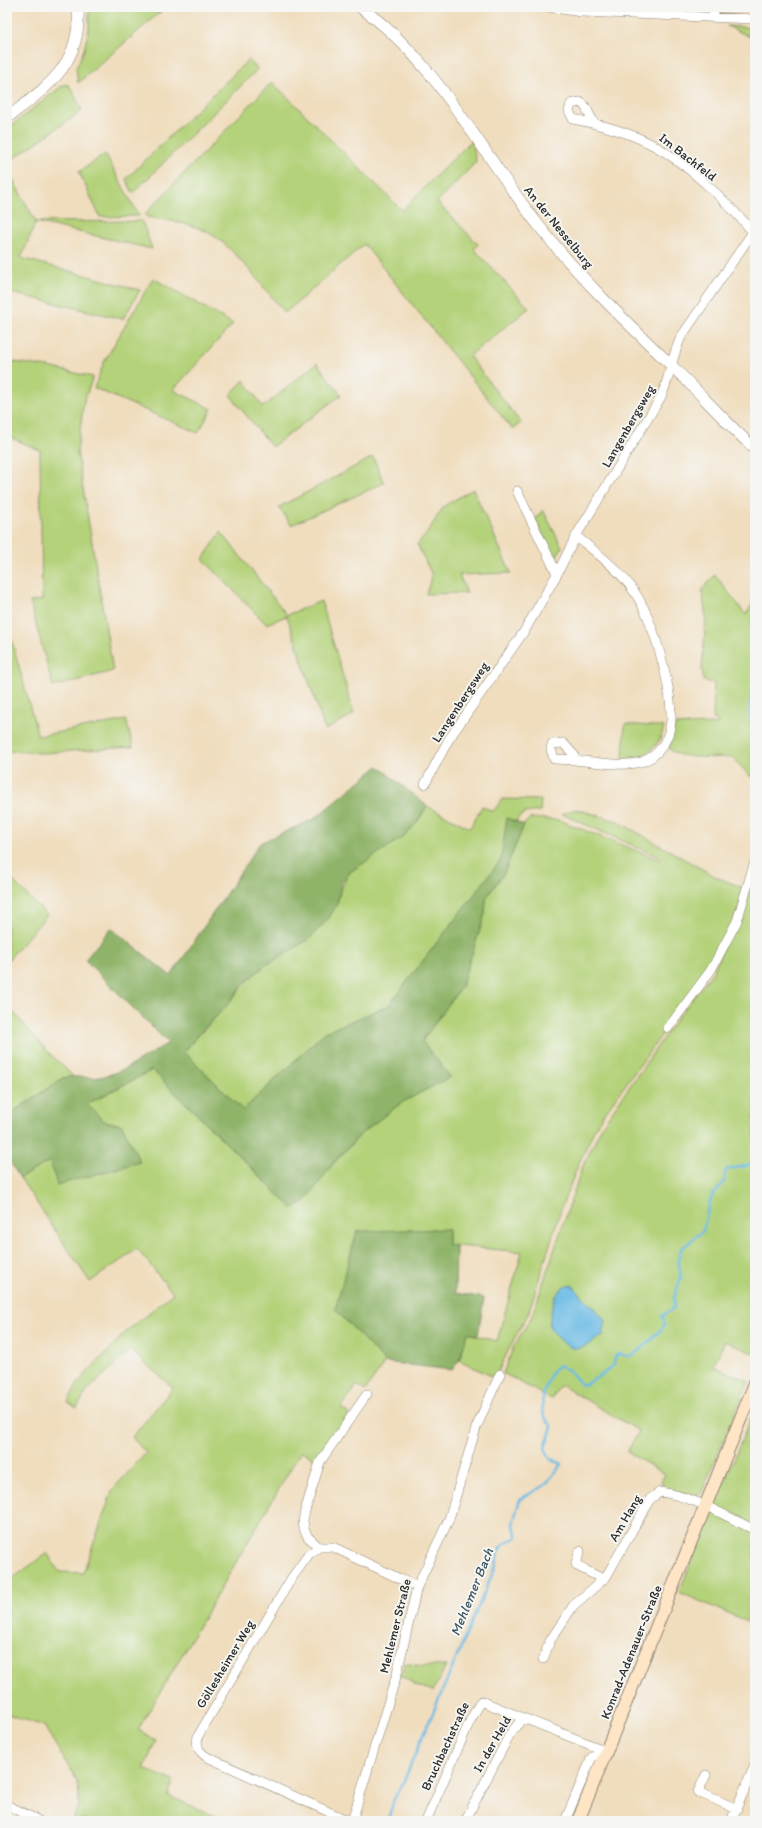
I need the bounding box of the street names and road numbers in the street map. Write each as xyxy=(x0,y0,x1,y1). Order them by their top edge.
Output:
street label: Im Bachfeld xyxy=(656,130,720,184)
street label: An der Nesselburg xyxy=(521,183,597,272)
street label: Langenbergsweg xyxy=(598,382,658,470)
street label: Langenbergsweg xyxy=(428,659,492,745)
street label: Am Hang xyxy=(606,1492,645,1544)
street label: Mehlemer Straße xyxy=(376,1577,414,1675)
street label: Konrad-Adenauer-Straße xyxy=(597,1583,665,1721)
street label: Göllesheimer Weg xyxy=(193,1617,257,1711)
street label: Bruchbachstraße xyxy=(418,1699,472,1793)
street label: In der Held xyxy=(470,1713,514,1775)

